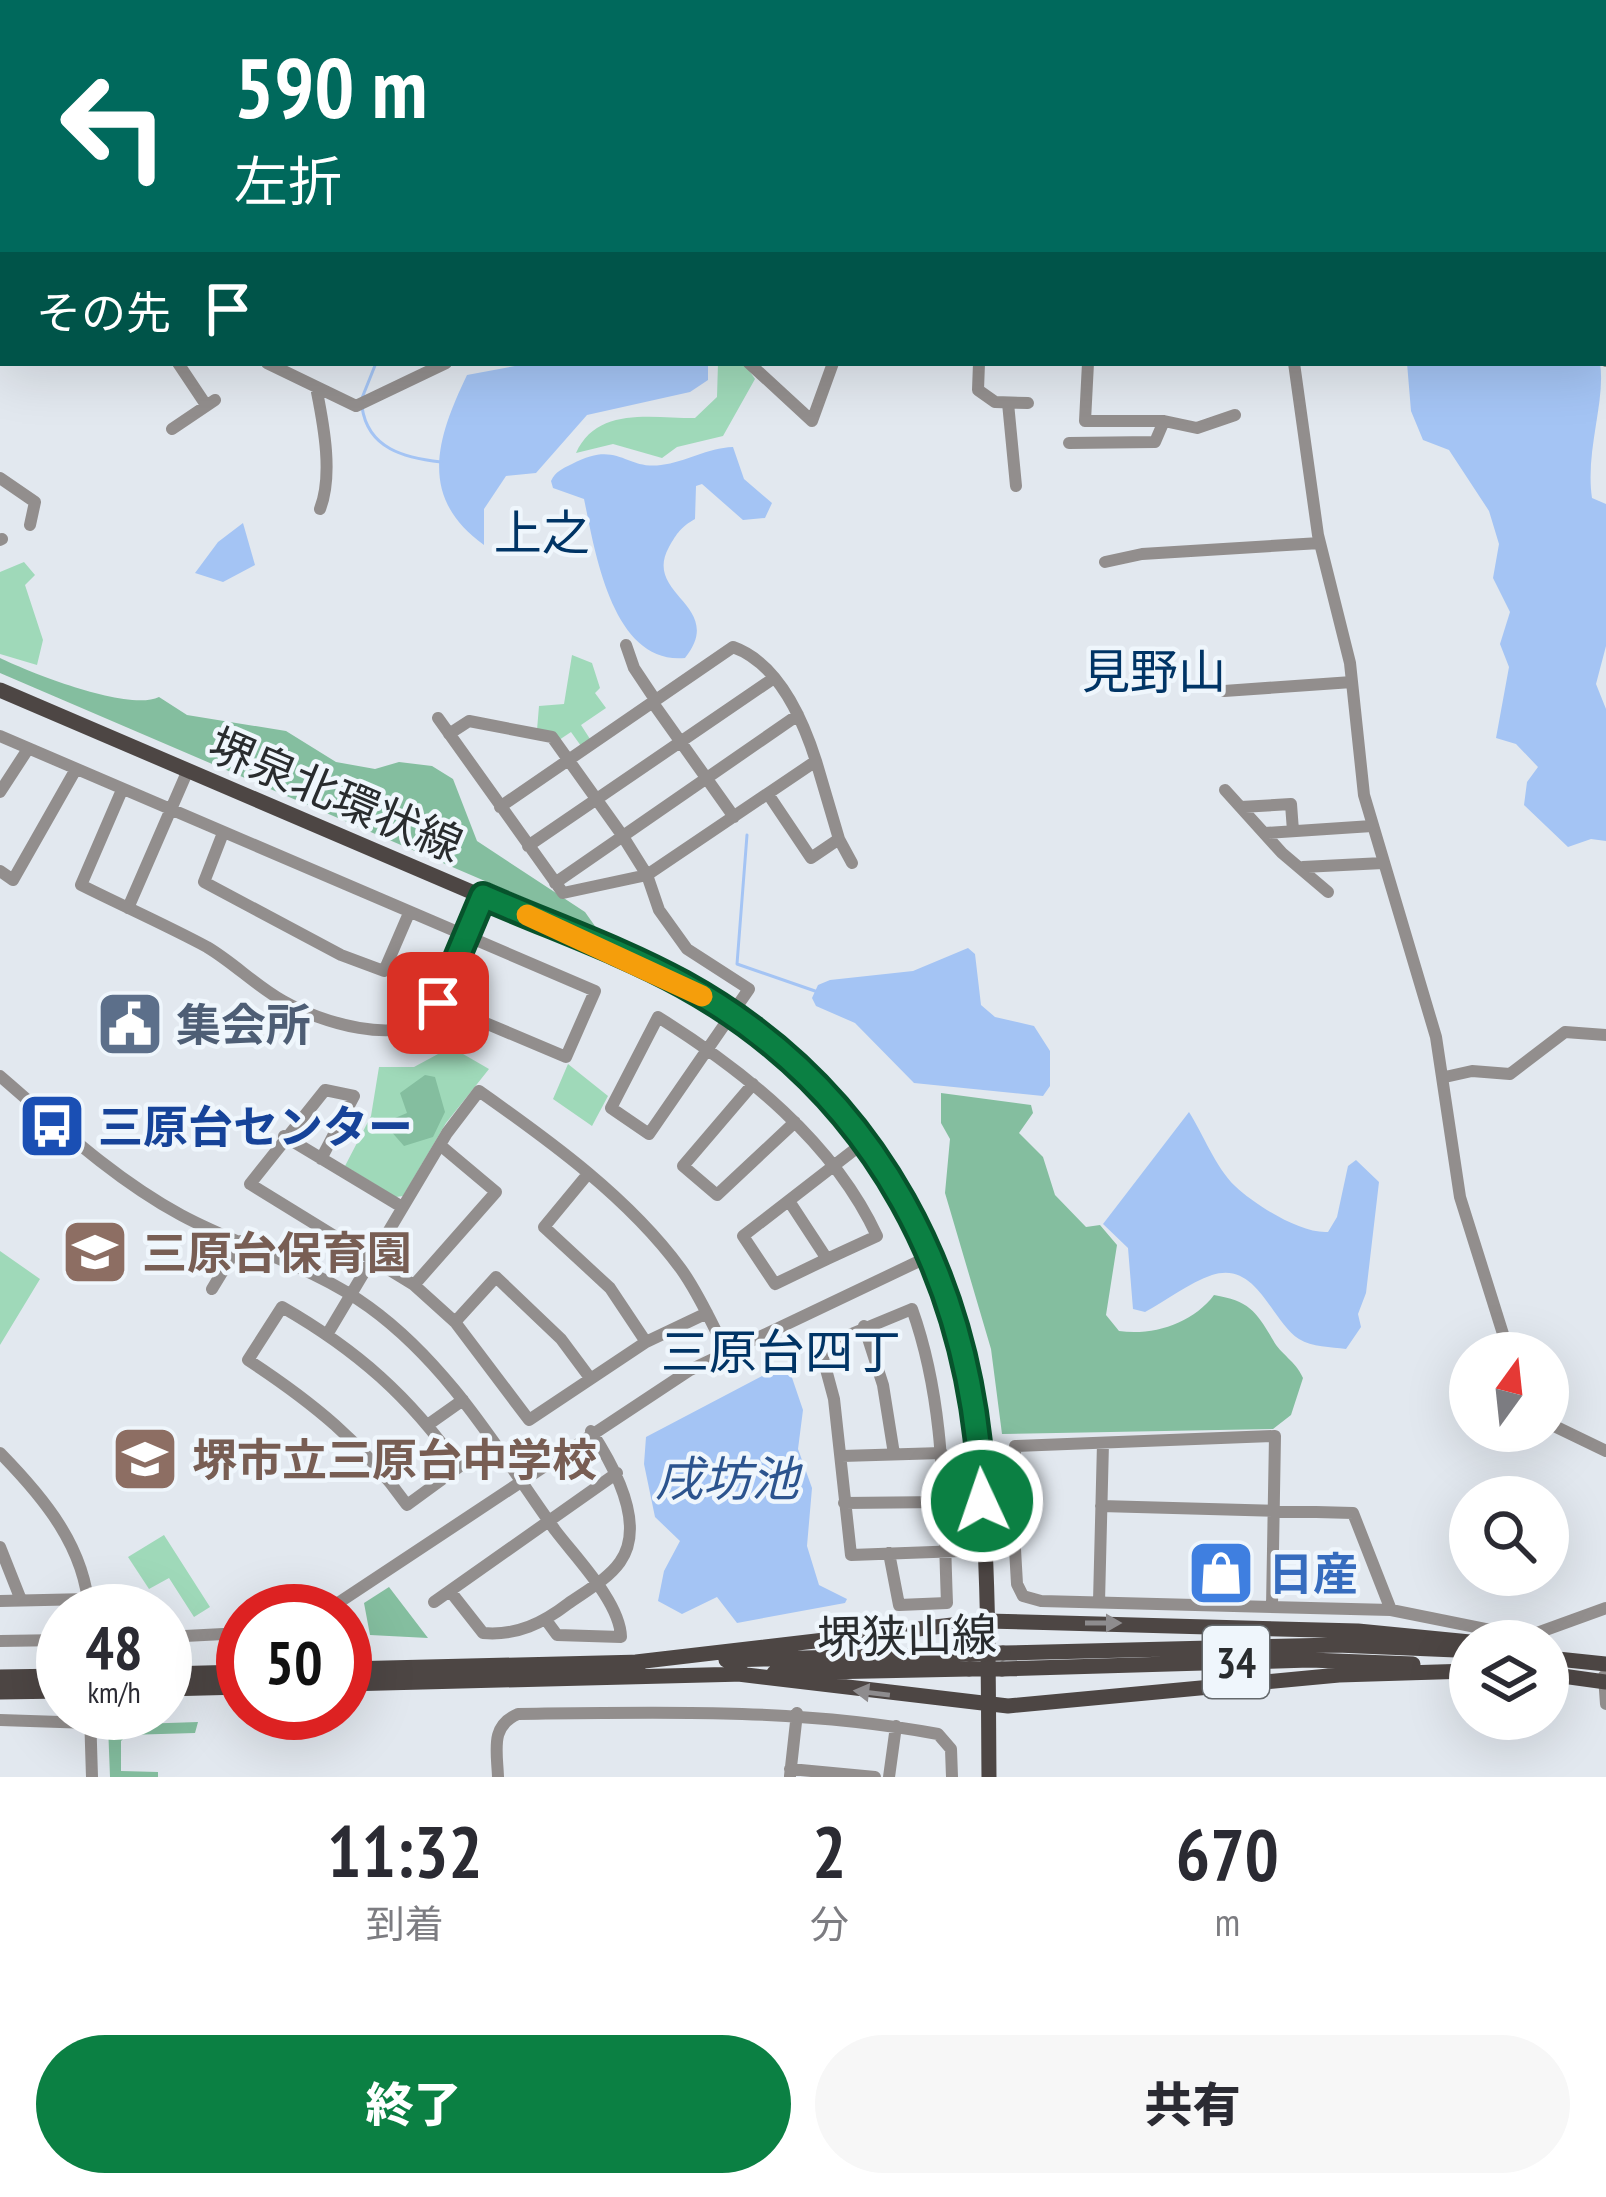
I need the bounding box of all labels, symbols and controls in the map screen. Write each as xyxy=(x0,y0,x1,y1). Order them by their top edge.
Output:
text: 590 m xyxy=(234,32,427,141)
icon: left xyxy=(36,48,192,204)
text: 左折 xyxy=(234,146,342,216)
icon: arrive xyxy=(195,276,261,342)
text: その先 xyxy=(36,283,171,341)
district label: 上之 xyxy=(494,501,590,563)
district label: 見野山 xyxy=(1082,640,1226,702)
street label: 堺泉北環状線 xyxy=(200,715,472,873)
pin xyxy=(387,952,489,1054)
icon: arrive xyxy=(405,970,471,1036)
public building icon: 集会所 xyxy=(95,989,165,1059)
place label: 集会所 xyxy=(176,995,311,1053)
bus stop icon: 三原台センター xyxy=(17,1091,87,1161)
place label: 三原台センター xyxy=(98,1097,413,1155)
school or university icon: 三原台保育園 xyxy=(60,1217,130,1287)
place label: 三原台保育園 xyxy=(142,1223,412,1281)
district label: 三原台四丁 xyxy=(661,1320,901,1382)
north arrow xyxy=(1449,1332,1569,1452)
map controls xyxy=(1449,1332,1569,1740)
school or university icon: 堺市立三原台中学校 xyxy=(110,1424,180,1494)
place label: 堺市立三原台中学校 xyxy=(192,1430,597,1488)
position arrow xyxy=(919,1438,1045,1564)
water label: 戌坊池 xyxy=(655,1447,803,1509)
button: search xyxy=(1449,1476,1569,1596)
shop icon: 日産 xyxy=(1186,1538,1256,1608)
place label: 日産 xyxy=(1268,1544,1358,1602)
speed limit sign: 50 xyxy=(216,1584,372,1740)
street label: 堺狭山線 xyxy=(816,1604,998,1666)
text: 48 xyxy=(85,1608,143,1686)
one-way arrow xyxy=(1085,1613,1123,1632)
button: layers xyxy=(1449,1620,1569,1740)
road number: 34 xyxy=(1203,1626,1269,1698)
text: km/h xyxy=(87,1672,141,1711)
one-way arrow xyxy=(853,1684,890,1703)
text: 11:32 xyxy=(327,1804,483,1897)
text: 2 xyxy=(812,1804,846,1897)
text: 670 xyxy=(1176,1807,1279,1900)
text: m xyxy=(1215,1896,1240,1947)
text: 到着 xyxy=(366,1898,444,1949)
text: 分 xyxy=(810,1898,849,1949)
button: 終了 xyxy=(36,2035,791,2173)
button: 共有 xyxy=(815,2035,1570,2173)

